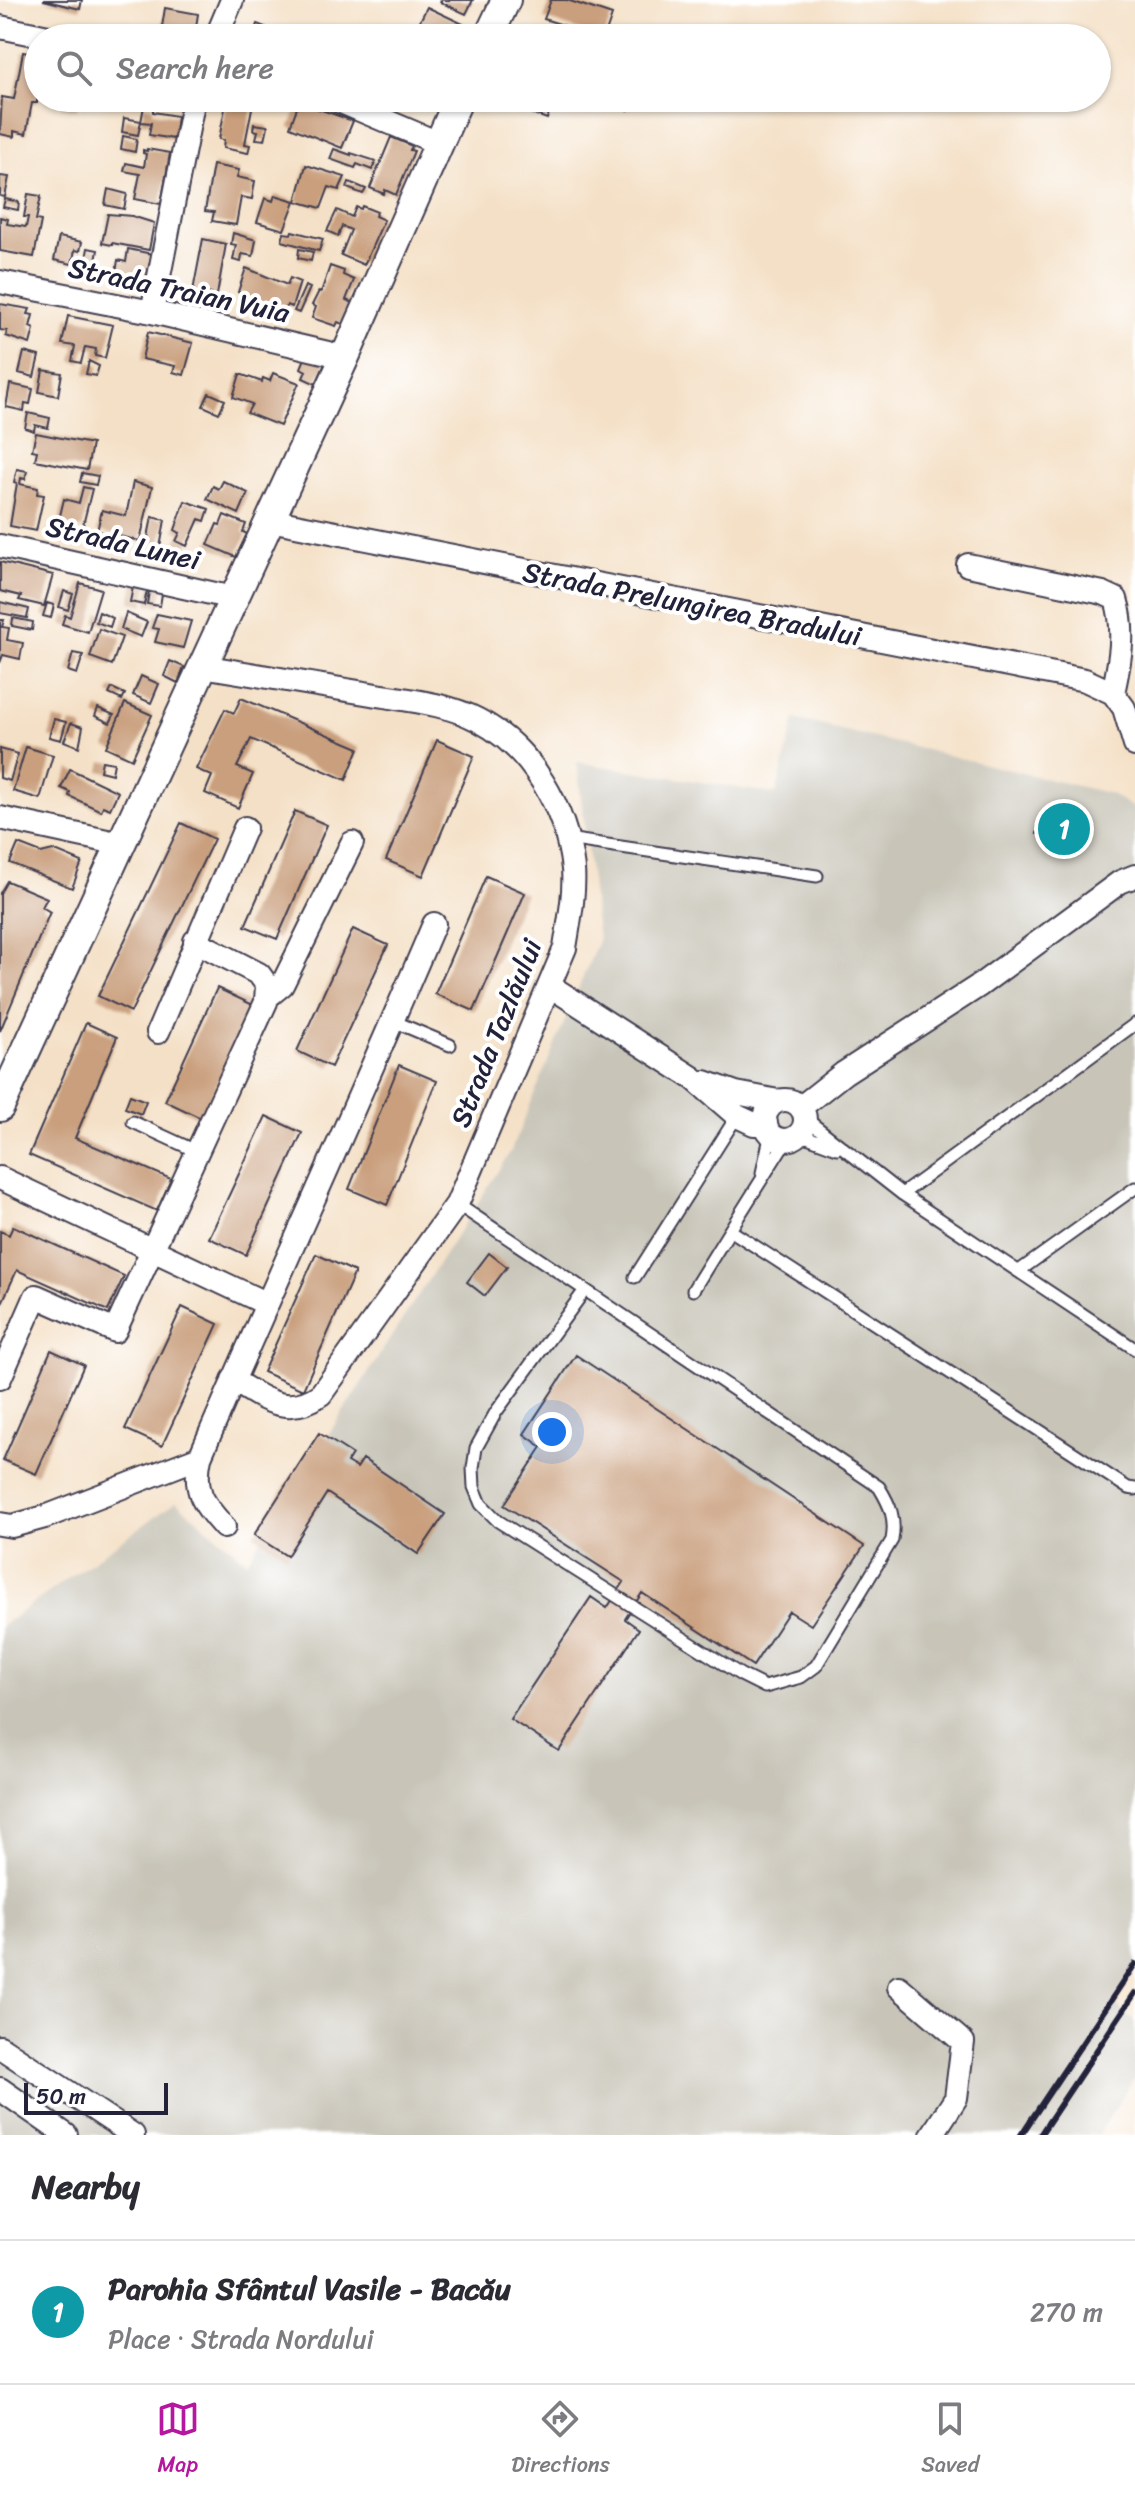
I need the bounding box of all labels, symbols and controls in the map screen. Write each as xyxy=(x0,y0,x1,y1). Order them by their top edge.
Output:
search box xyxy=(24,24,1111,112)
text: Search here xyxy=(116,41,274,95)
icon: search xyxy=(52,46,96,90)
street label: Strada Traian Vuia xyxy=(64,243,295,338)
street label: Strada Lunei xyxy=(41,502,206,585)
street label: Strada Prelungirea Bradului xyxy=(519,547,867,661)
pin: 1 xyxy=(1038,799,1090,859)
street label: Strada Tazlăului xyxy=(436,930,557,1135)
your location xyxy=(532,1412,572,1452)
text: 50 m xyxy=(36,2077,86,2116)
scale bar xyxy=(24,2079,168,2115)
text: Nearby xyxy=(32,2157,140,2217)
text: Parohia Sfântul Vasile - Bacău xyxy=(108,2262,511,2316)
text: 1 xyxy=(52,2289,64,2335)
text: 270 m xyxy=(1030,2289,1103,2335)
text: Place · Strada Nordului xyxy=(108,2316,374,2362)
tab: Map xyxy=(156,2397,200,2484)
tab: Directions xyxy=(511,2397,610,2484)
tab: Saved xyxy=(921,2397,979,2484)

